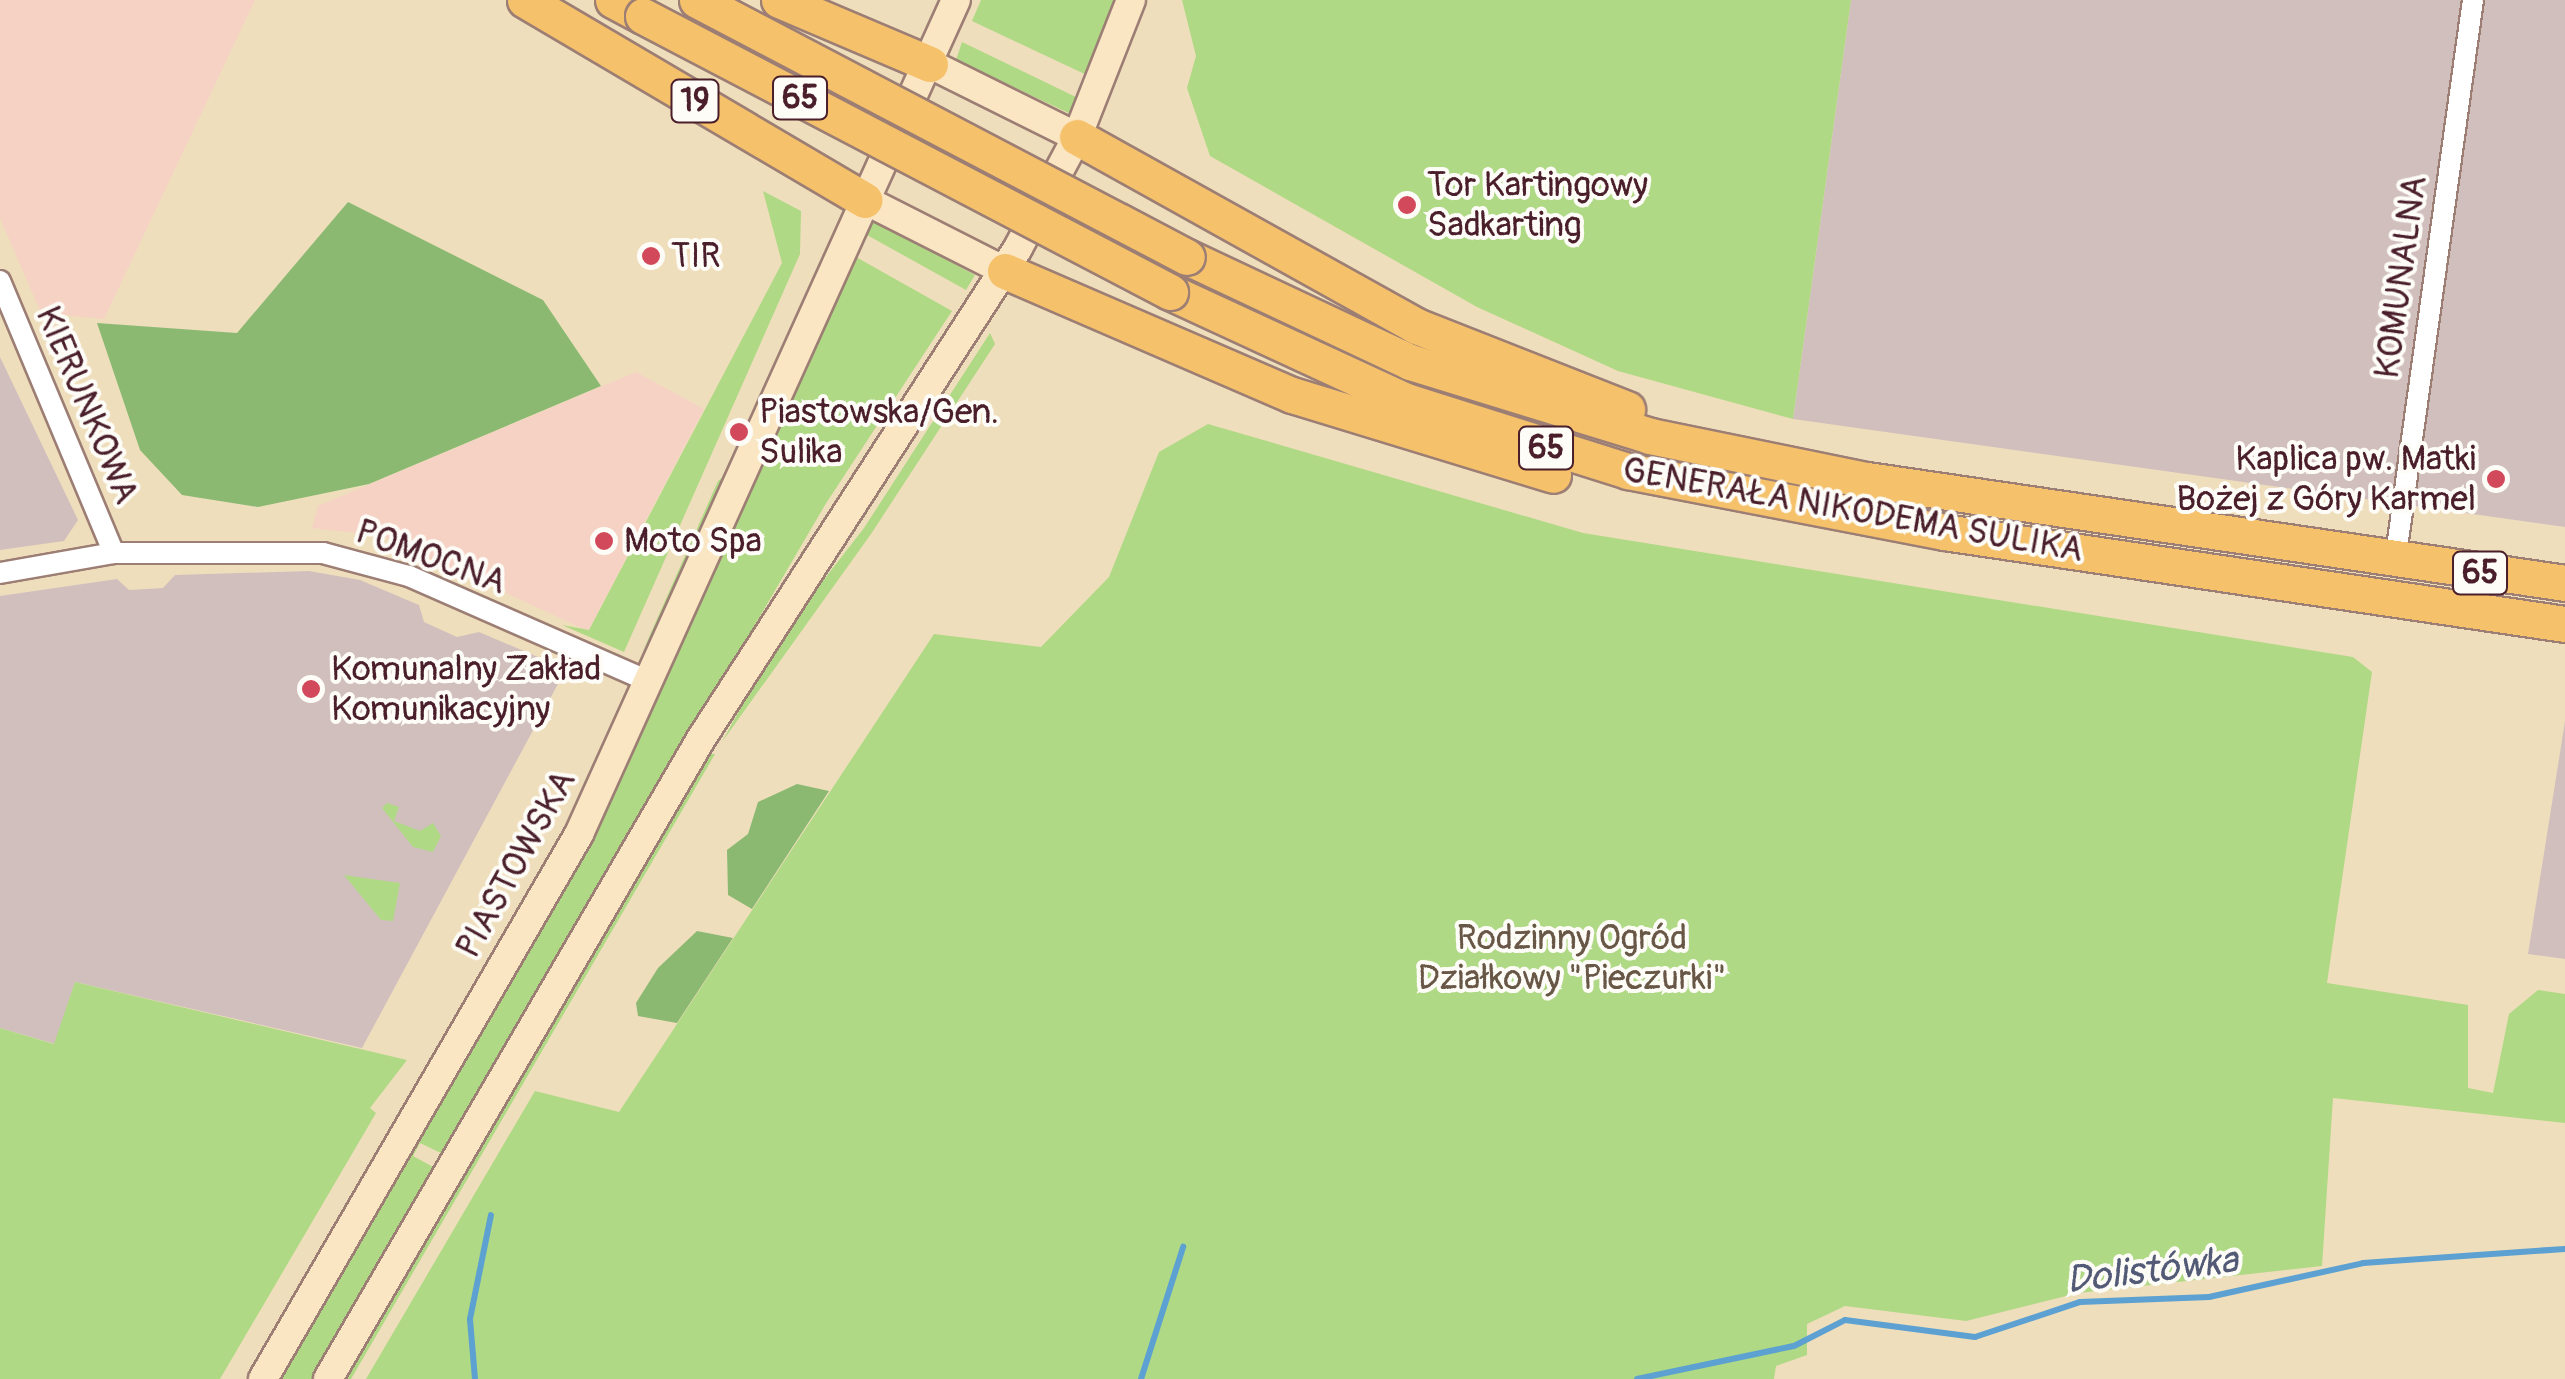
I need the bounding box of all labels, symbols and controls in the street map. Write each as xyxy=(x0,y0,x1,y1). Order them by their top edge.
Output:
road number: 65 xyxy=(770,71,830,125)
road number: 19 xyxy=(670,74,720,128)
place label: Tor Kartingowy Sadkarting xyxy=(1427,164,1648,246)
street label: KOMUNALNA xyxy=(2366,173,2436,381)
marker: Tor Kartingowy Sadkarting xyxy=(1396,194,1418,216)
place label: TIR xyxy=(671,235,721,277)
marker: TIR xyxy=(640,245,662,267)
street label: KIERUNKOWA xyxy=(27,300,147,510)
place label: Piastowska/Gen. Sulika xyxy=(759,391,999,473)
marker: Piastowska/Gen. Sulika xyxy=(728,421,750,443)
road number: 65 xyxy=(1516,421,1576,475)
place label: Kaplica pw. Matki Bożej z Góry Karmel xyxy=(2177,438,2476,520)
street label: GENERAŁA NIKODEMA SULIKA xyxy=(1620,449,2086,571)
marker: Kaplica pw. Matki Bożej z Góry Karmel xyxy=(2485,468,2507,490)
street label: POMOCNA xyxy=(350,510,512,604)
place label: Moto Spa xyxy=(624,520,762,562)
marker: Moto Spa xyxy=(593,530,615,552)
road number: 65 xyxy=(2450,546,2510,600)
place label: Komunalny Zakład Komunikacyjny xyxy=(331,648,601,730)
marker: Komunalny Zakład Komunikacyjny xyxy=(300,678,322,700)
street label: PIASTOWSKA xyxy=(447,763,585,965)
park label: Rodzinny Ogród Działkowy "Pieczurki" xyxy=(1418,917,1726,999)
water label: Dolistówka xyxy=(2064,1238,2240,1304)

